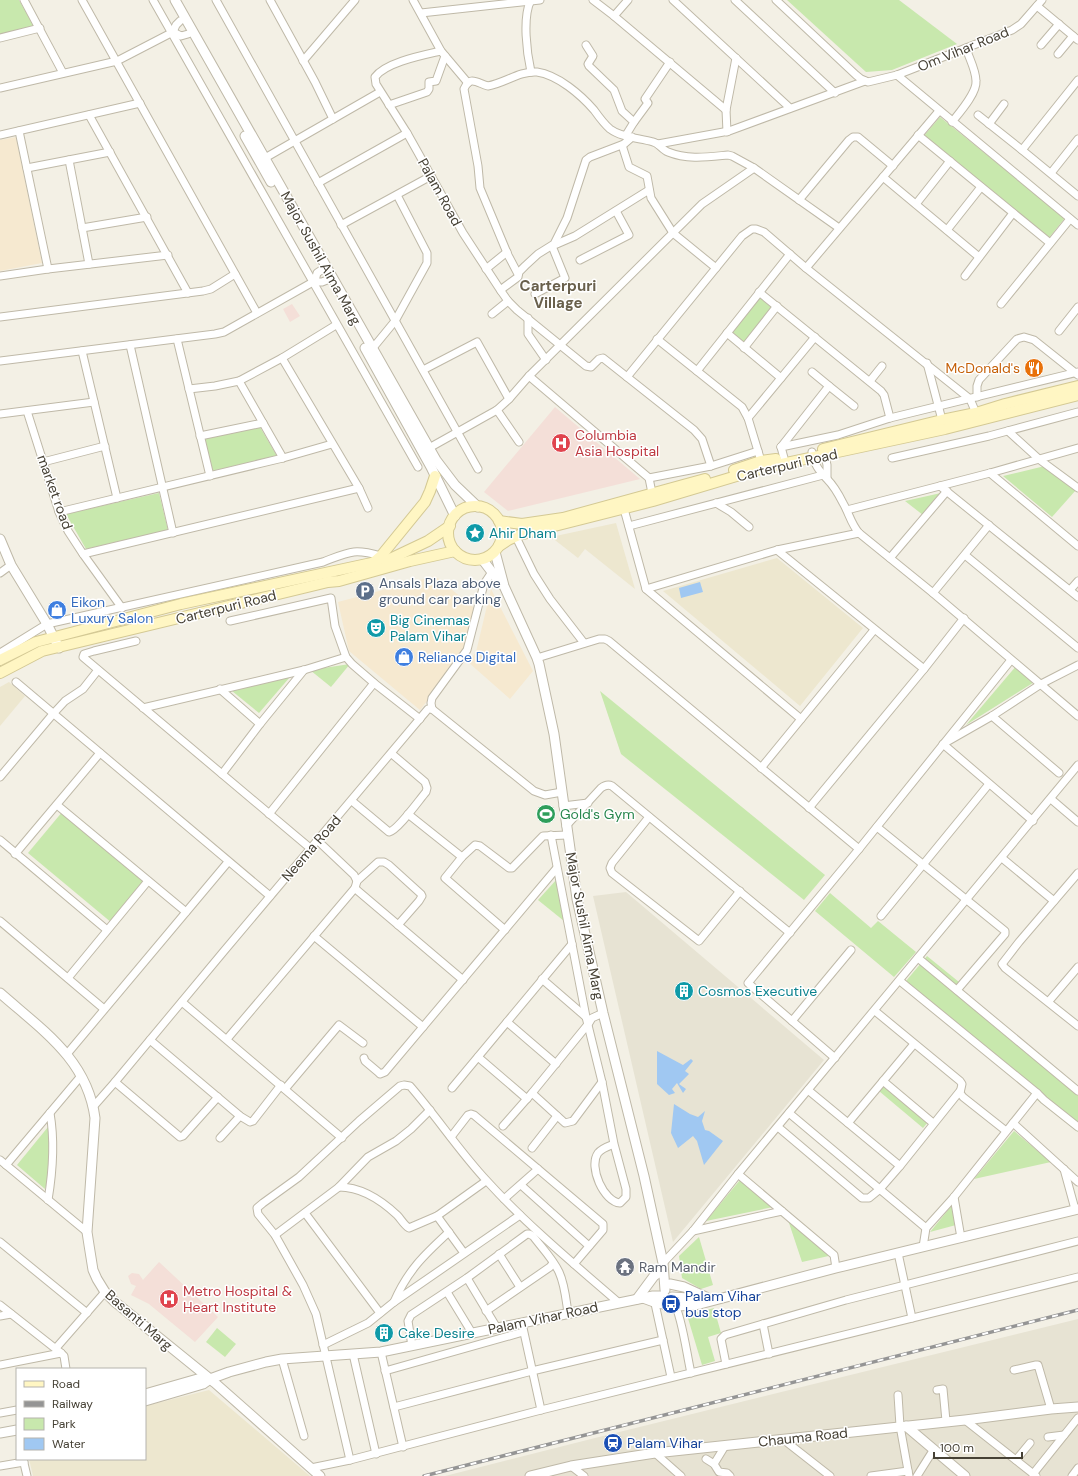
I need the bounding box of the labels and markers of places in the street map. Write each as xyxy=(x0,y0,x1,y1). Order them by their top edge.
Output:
restaurant icon: McDonald's xyxy=(1023,357,1045,379)
place label: McDonald's xyxy=(945,359,1020,377)
place label: Columbia Asia Hospital xyxy=(575,426,659,460)
hospital icon: Columbia Asia Hospital xyxy=(550,432,572,454)
place icon: Ahir Dham xyxy=(464,522,486,544)
place label: Ahir Dham xyxy=(489,524,556,542)
place label: Ansals Plaza above ground car parking xyxy=(379,574,501,608)
parking icon: Ansals Plaza above ground car parking xyxy=(354,580,376,602)
place label: Eikon Luxury Salon xyxy=(71,593,153,627)
shop icon: Eikon Luxury Salon xyxy=(46,599,68,621)
place label: Big Cinemas Palam Vihar xyxy=(390,611,470,645)
theatre icon: Big Cinemas Palam Vihar xyxy=(365,617,387,639)
shop icon: Reliance Digital xyxy=(393,646,415,668)
place label: Reliance Digital xyxy=(418,648,516,666)
sports icon: Gold's Gym xyxy=(535,803,557,825)
place label: Gold's Gym xyxy=(560,805,635,823)
building icon: Cosmos Executive xyxy=(673,980,695,1002)
place label: Cosmos Executive xyxy=(698,982,817,1000)
temple icon: Ram Mandir xyxy=(614,1256,636,1278)
place label: Ram Mandir xyxy=(639,1258,716,1276)
place label: Metro Hospital & Heart Institute xyxy=(183,1282,292,1316)
place label: Palam Vihar bus stop xyxy=(685,1287,761,1321)
hospital icon: Metro Hospital & Heart Institute xyxy=(158,1288,180,1310)
bus stop icon: Palam Vihar bus stop xyxy=(660,1293,682,1315)
building icon: Cake Desire xyxy=(373,1322,395,1344)
place label: Cake Desire xyxy=(398,1324,475,1342)
station icon: Palam Vihar xyxy=(602,1432,624,1454)
place label: Palam Vihar xyxy=(627,1434,703,1452)

